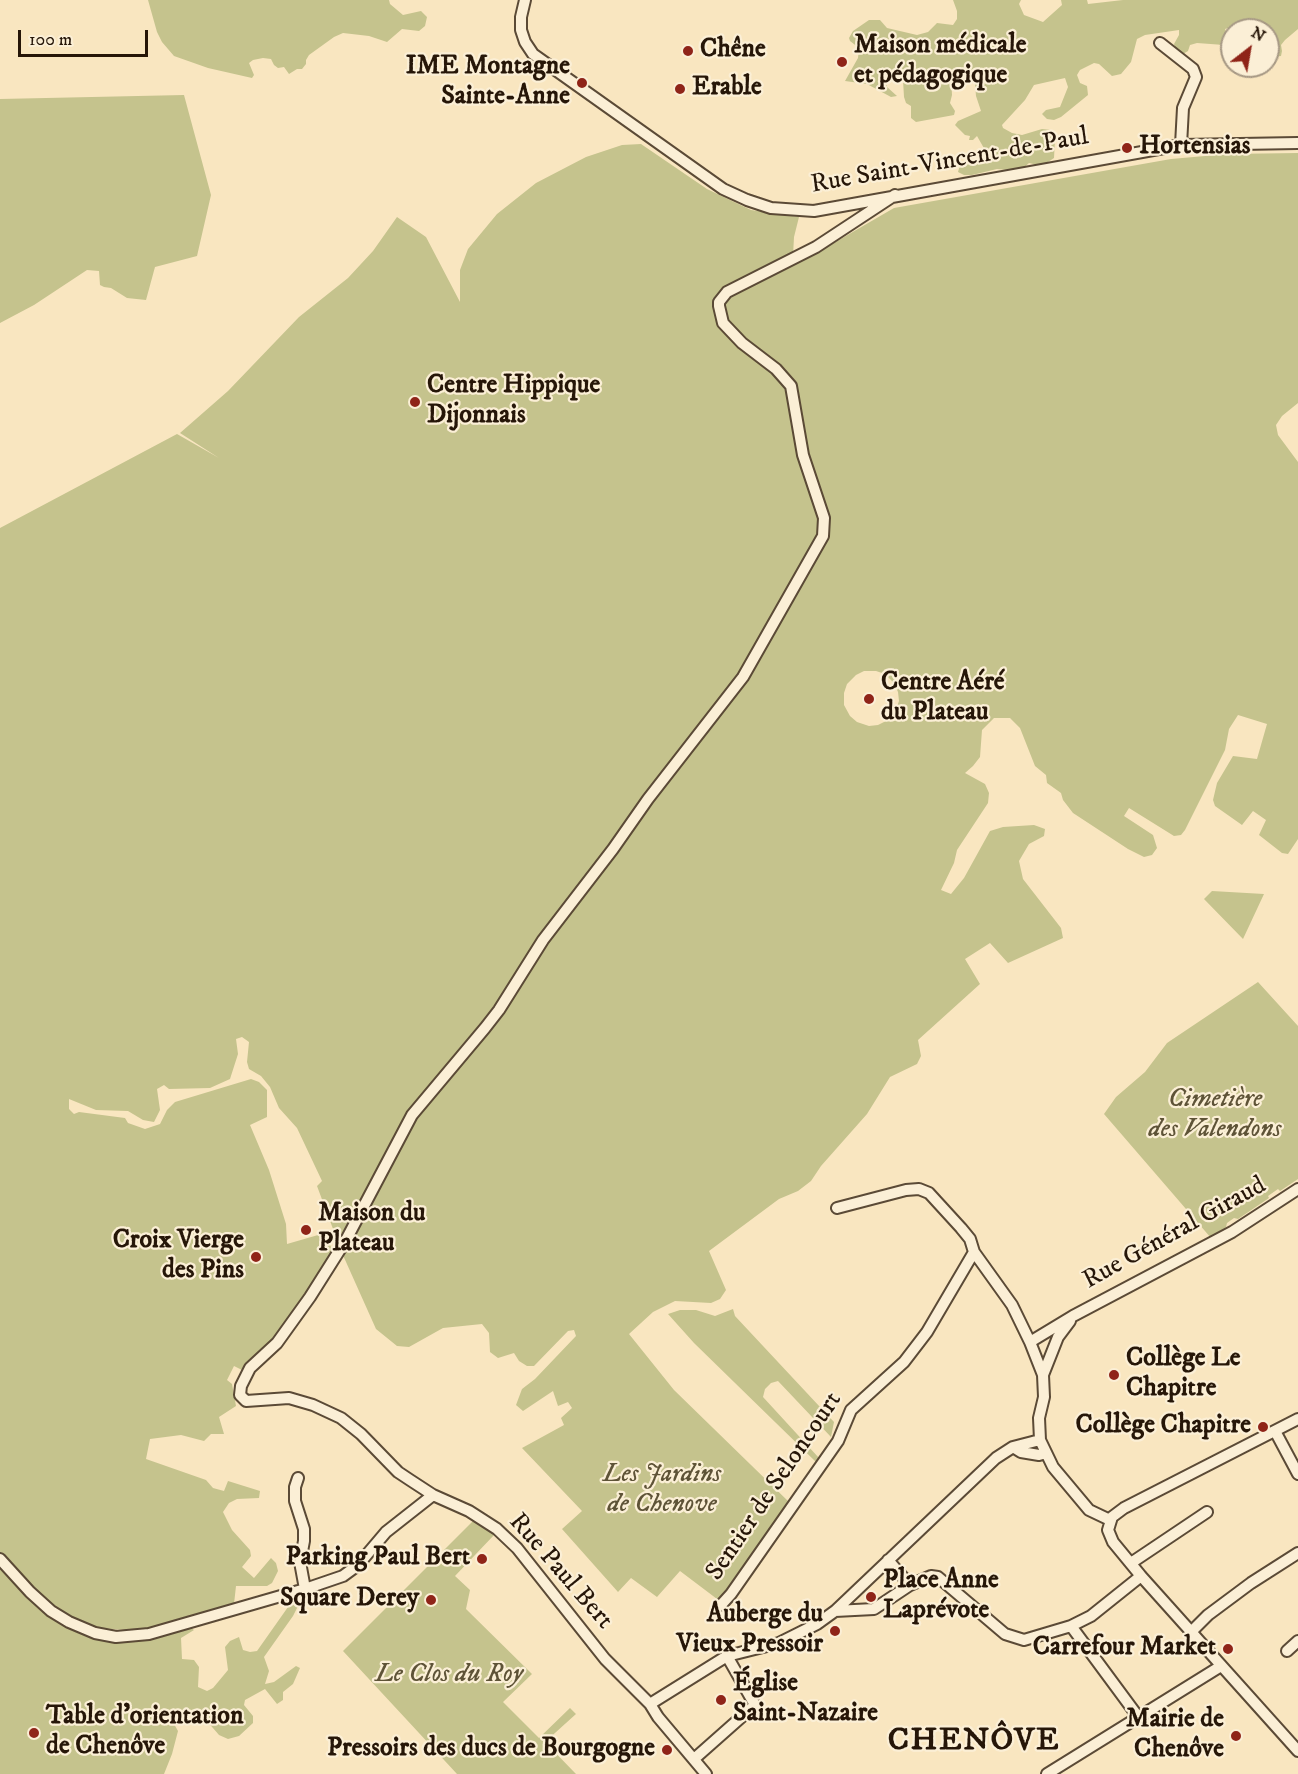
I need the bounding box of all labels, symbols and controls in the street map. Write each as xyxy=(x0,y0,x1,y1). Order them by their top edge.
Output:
scale bar xyxy=(21,18,152,56)
north arrow xyxy=(1220,18,1280,78)
text: N xyxy=(1247,22,1269,46)
text: 100 m xyxy=(29,29,72,51)
place label: Maison médicale et pédagogique xyxy=(854,31,1027,92)
place label: Chêne xyxy=(700,35,766,67)
marker: Chêne xyxy=(681,44,695,58)
place label: IME Montagne Sainte-Anne xyxy=(406,52,570,113)
marker: Maison médicale et pédagogique xyxy=(835,55,849,69)
place label: Erable xyxy=(692,73,762,105)
marker: IME Montagne Sainte-Anne xyxy=(575,76,589,90)
marker: Erable xyxy=(673,82,687,96)
street label: Rue Saint-Vincent-de-Paul xyxy=(809,122,1091,202)
place label: Hortensias xyxy=(1139,132,1250,164)
marker: Hortensias xyxy=(1120,141,1134,155)
place label: Centre Hippique Dijonnais xyxy=(427,371,600,432)
marker: Centre Hippique Dijonnais xyxy=(408,395,422,409)
place label: Centre Aéré du Plateau xyxy=(881,668,1005,730)
marker: Centre Aéré du Plateau xyxy=(862,692,876,706)
park label: Cimetière des Valendons xyxy=(1149,1085,1281,1146)
street label: Rue Général Giraud xyxy=(1078,1171,1272,1297)
place label: Maison du Plateau xyxy=(318,1199,426,1260)
marker: Maison du Plateau xyxy=(299,1223,313,1237)
place label: Croix Vierge des Pins xyxy=(113,1226,244,1288)
marker: Croix Vierge des Pins xyxy=(249,1250,263,1264)
place label: Collège Le Chapitre xyxy=(1126,1344,1241,1406)
marker: Collège Le Chapitre xyxy=(1107,1368,1121,1382)
street label: Sentier de Seloncourt xyxy=(700,1387,850,1587)
place label: Collège Chapitre xyxy=(1075,1411,1251,1443)
marker: Collège Chapitre xyxy=(1256,1420,1270,1434)
park label: Les Jardins de Chenove xyxy=(603,1460,721,1522)
street label: Rue Paul Bert xyxy=(501,1508,619,1636)
place label: Parking Paul Bert xyxy=(286,1543,470,1575)
marker: Parking Paul Bert xyxy=(475,1552,489,1566)
place label: Place Anne Laprévote xyxy=(883,1566,999,1628)
place label: Square Derey xyxy=(280,1584,419,1616)
marker: Place Anne Laprévote xyxy=(864,1590,878,1604)
marker: Square Derey xyxy=(424,1593,438,1607)
place label: Auberge du Vieux Pressoir xyxy=(676,1600,823,1661)
marker: Auberge du Vieux Pressoir xyxy=(828,1624,842,1638)
place label: Carrefour Market xyxy=(1033,1633,1216,1665)
marker: Carrefour Market xyxy=(1221,1642,1235,1656)
park label: Le Clos du Roy xyxy=(375,1660,523,1692)
place label: Église Saint-Nazaire xyxy=(733,1669,878,1730)
marker: Église Saint-Nazaire xyxy=(714,1693,728,1707)
place label: Table d'orientation de Chenôve xyxy=(46,1702,244,1763)
place label: Mairie de Chenôve xyxy=(1126,1705,1224,1766)
district label: CHENÔVE xyxy=(888,1723,1060,1761)
marker: Table d'orientation de Chenôve xyxy=(27,1726,41,1740)
marker: Mairie de Chenôve xyxy=(1229,1729,1243,1743)
place label: Pressoirs des ducs de Bourgogne xyxy=(327,1734,655,1766)
marker: Pressoirs des ducs de Bourgogne xyxy=(660,1743,674,1757)

